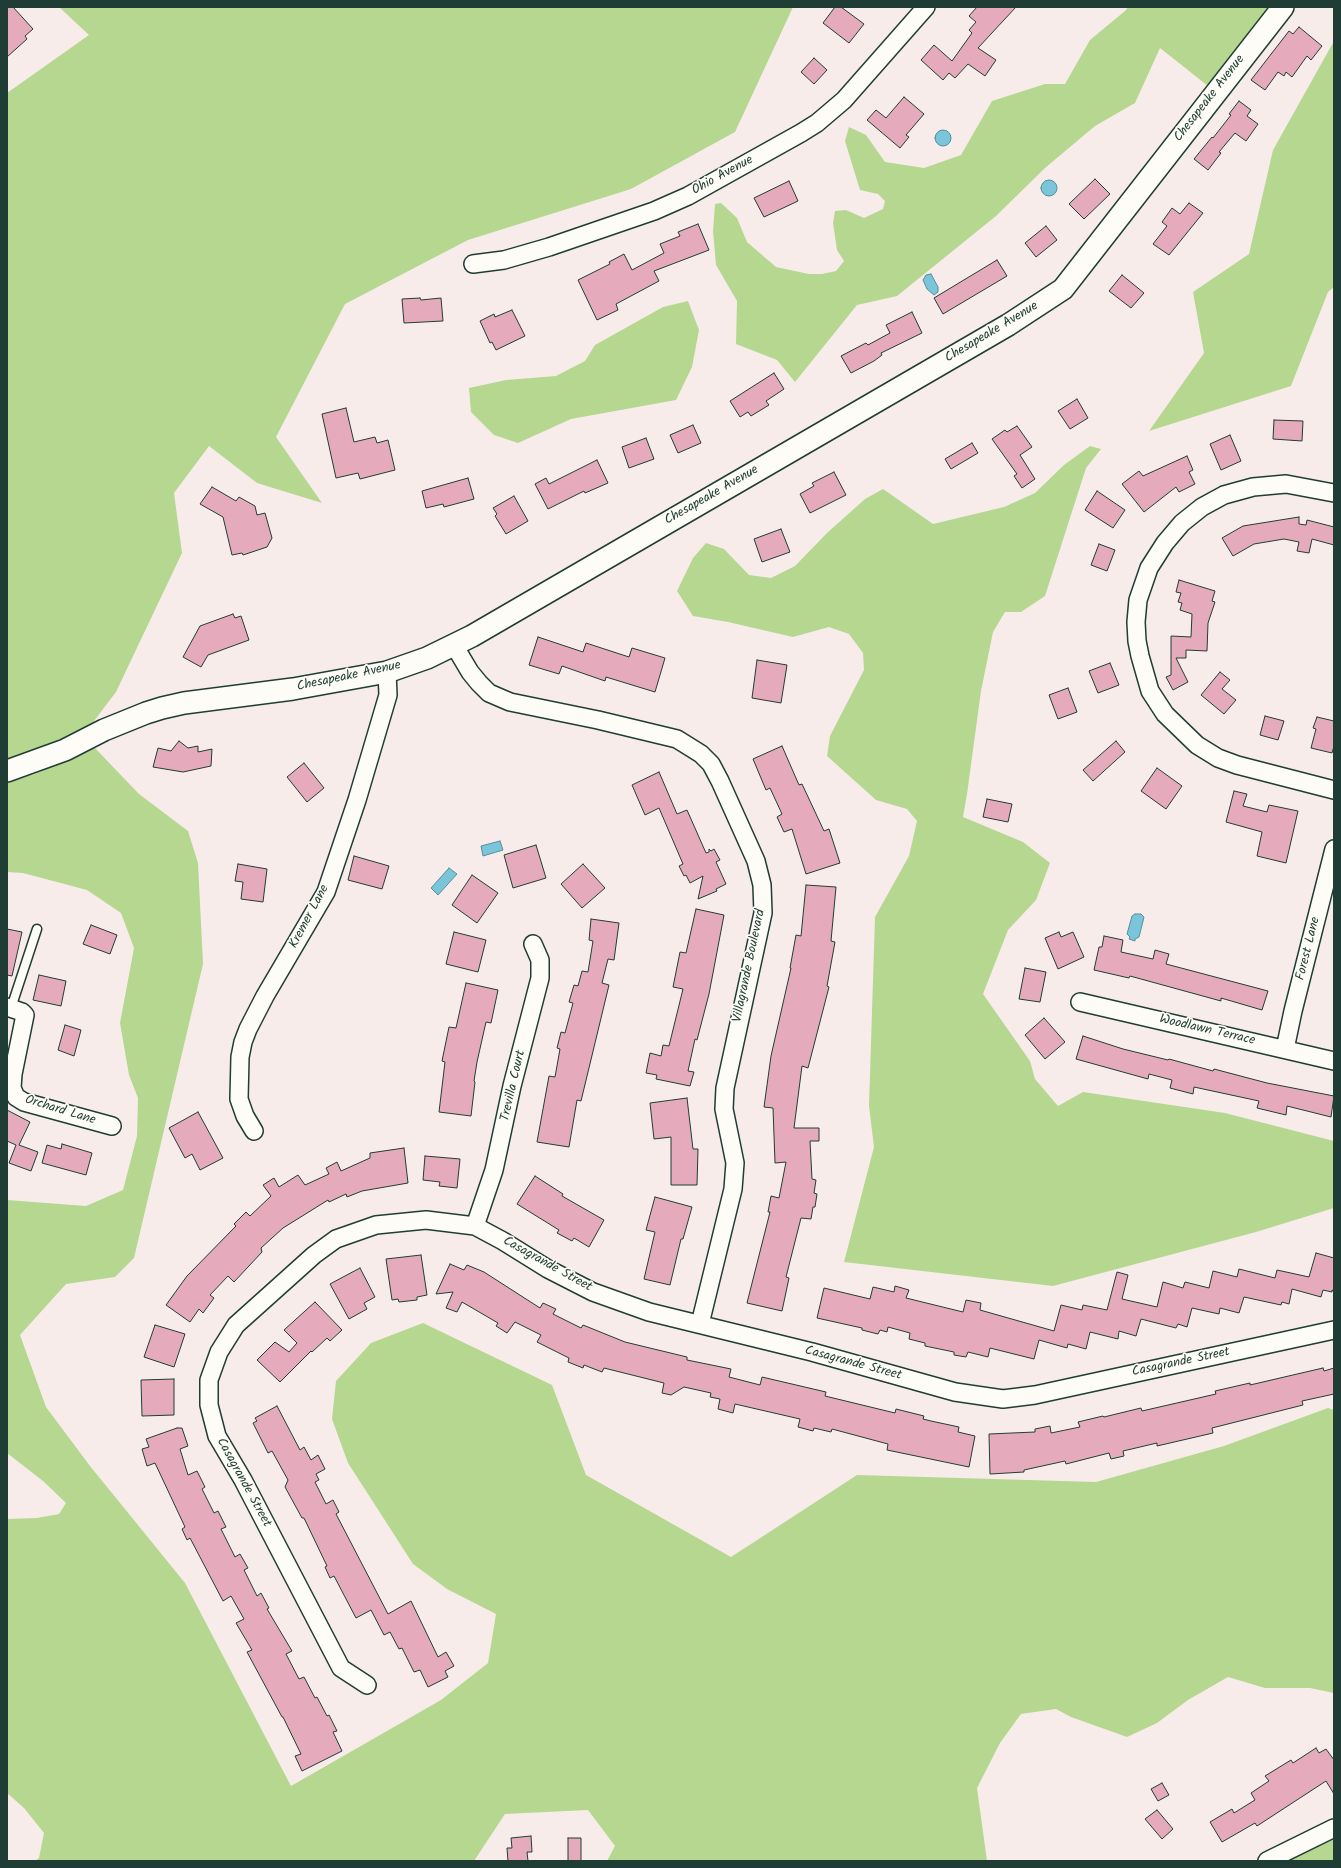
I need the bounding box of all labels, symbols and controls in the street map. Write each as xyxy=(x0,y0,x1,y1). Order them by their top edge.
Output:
street label: Chesapeake Avenue xyxy=(1171,52,1249,146)
street label: Ohio Avenue xyxy=(690,153,756,199)
street label: Chesapeake Avenue xyxy=(943,299,1041,367)
street label: Chesapeake Avenue xyxy=(662,463,762,529)
street label: Chesapeake Avenue xyxy=(296,658,402,696)
street label: Kremer Lane xyxy=(287,883,333,951)
street label: Villagrande Boulevard xyxy=(730,908,770,1024)
street label: Forest Lane xyxy=(1294,916,1324,982)
street label: Woodlawn Terrace xyxy=(1158,1012,1256,1050)
street label: Trevilla Court xyxy=(498,1049,530,1123)
street label: Orchard Lane xyxy=(23,1093,97,1129)
street label: Casagrande Street xyxy=(500,1234,594,1296)
street label: Casagrande Street xyxy=(803,1344,903,1384)
street label: Casagrande Street xyxy=(1131,1345,1231,1381)
street label: Casagrande Street xyxy=(212,1436,274,1530)

